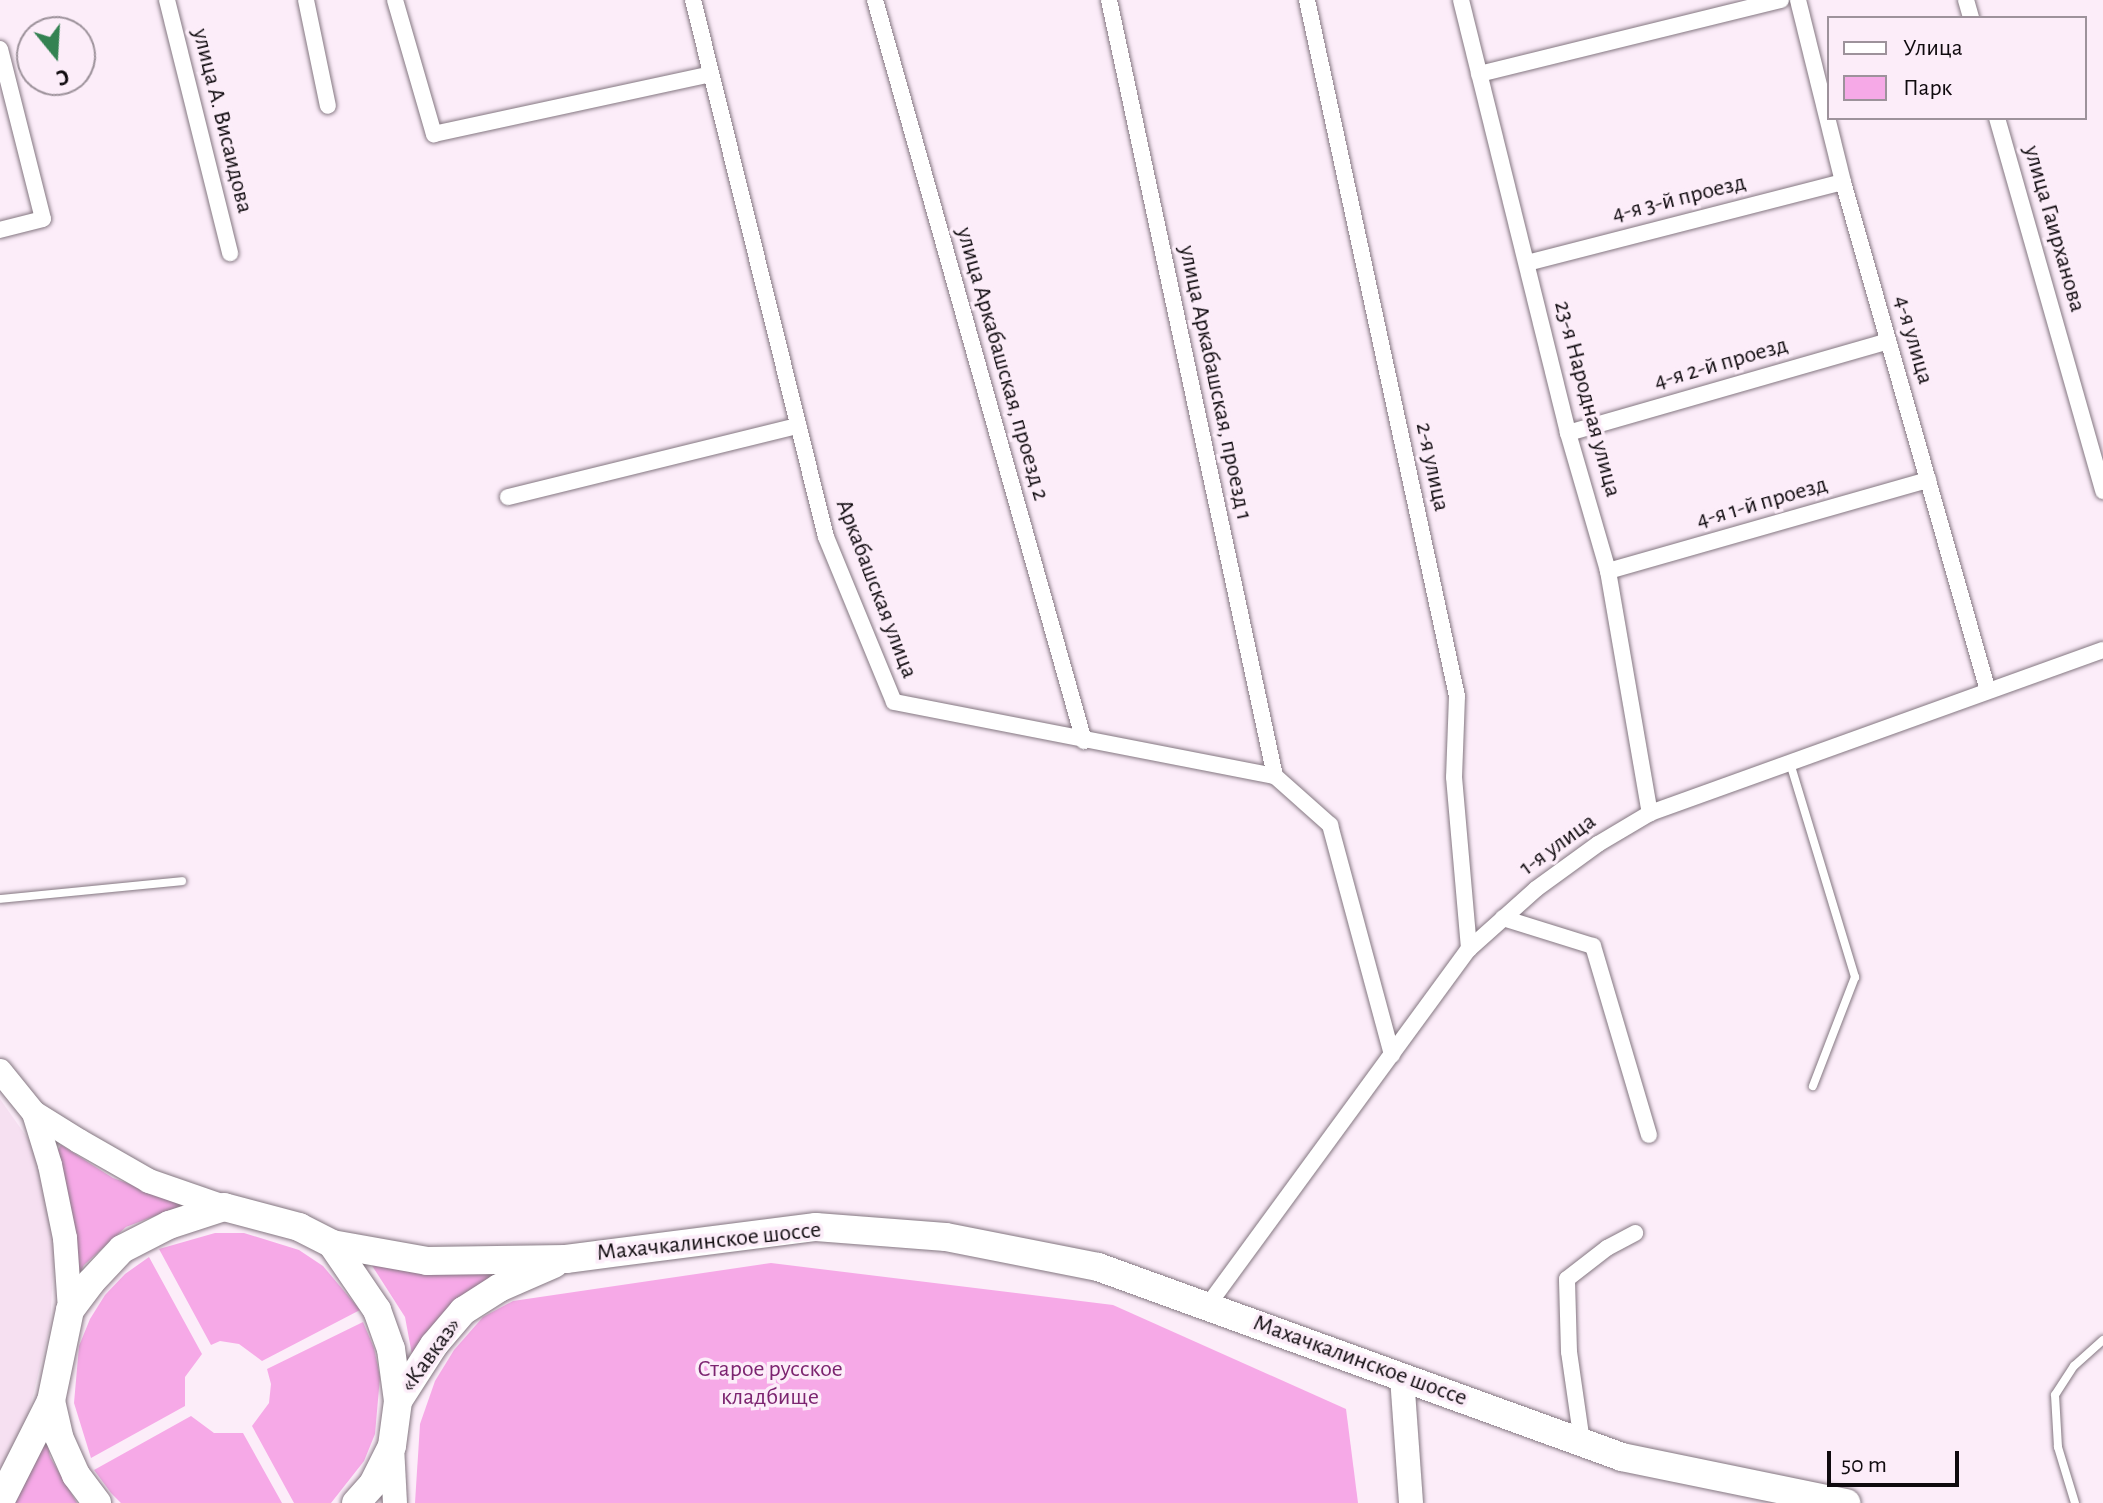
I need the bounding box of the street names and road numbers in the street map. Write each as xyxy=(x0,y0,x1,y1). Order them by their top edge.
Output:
street label: улица А. Висаидова xyxy=(185,26,259,216)
street label: улица Гаирханова xyxy=(2016,142,2092,316)
street label: 4-я 3-й проезд xyxy=(1609,168,1749,230)
street label: улица Аркабашская, проезд 2 xyxy=(949,224,1055,504)
street label: улица Аркабашская, проезд 1 xyxy=(1172,243,1258,523)
street label: 4-я улица xyxy=(1887,292,1939,388)
street label: 23-я Народная улица xyxy=(1547,298,1627,500)
street label: 4-я 2-й проезд xyxy=(1651,331,1791,397)
street label: 2-я улица xyxy=(1409,420,1455,514)
street label: 4-я 1-й проезд xyxy=(1693,471,1831,535)
street label: Аркабашская улица xyxy=(829,495,923,683)
street label: 1-я улица xyxy=(1514,808,1602,882)
street label: Махачкалинское шоссе xyxy=(595,1216,823,1268)
street label: Махачкалинское шоссе xyxy=(1249,1309,1471,1413)
street label: «Кавказ» xyxy=(394,1312,468,1398)

